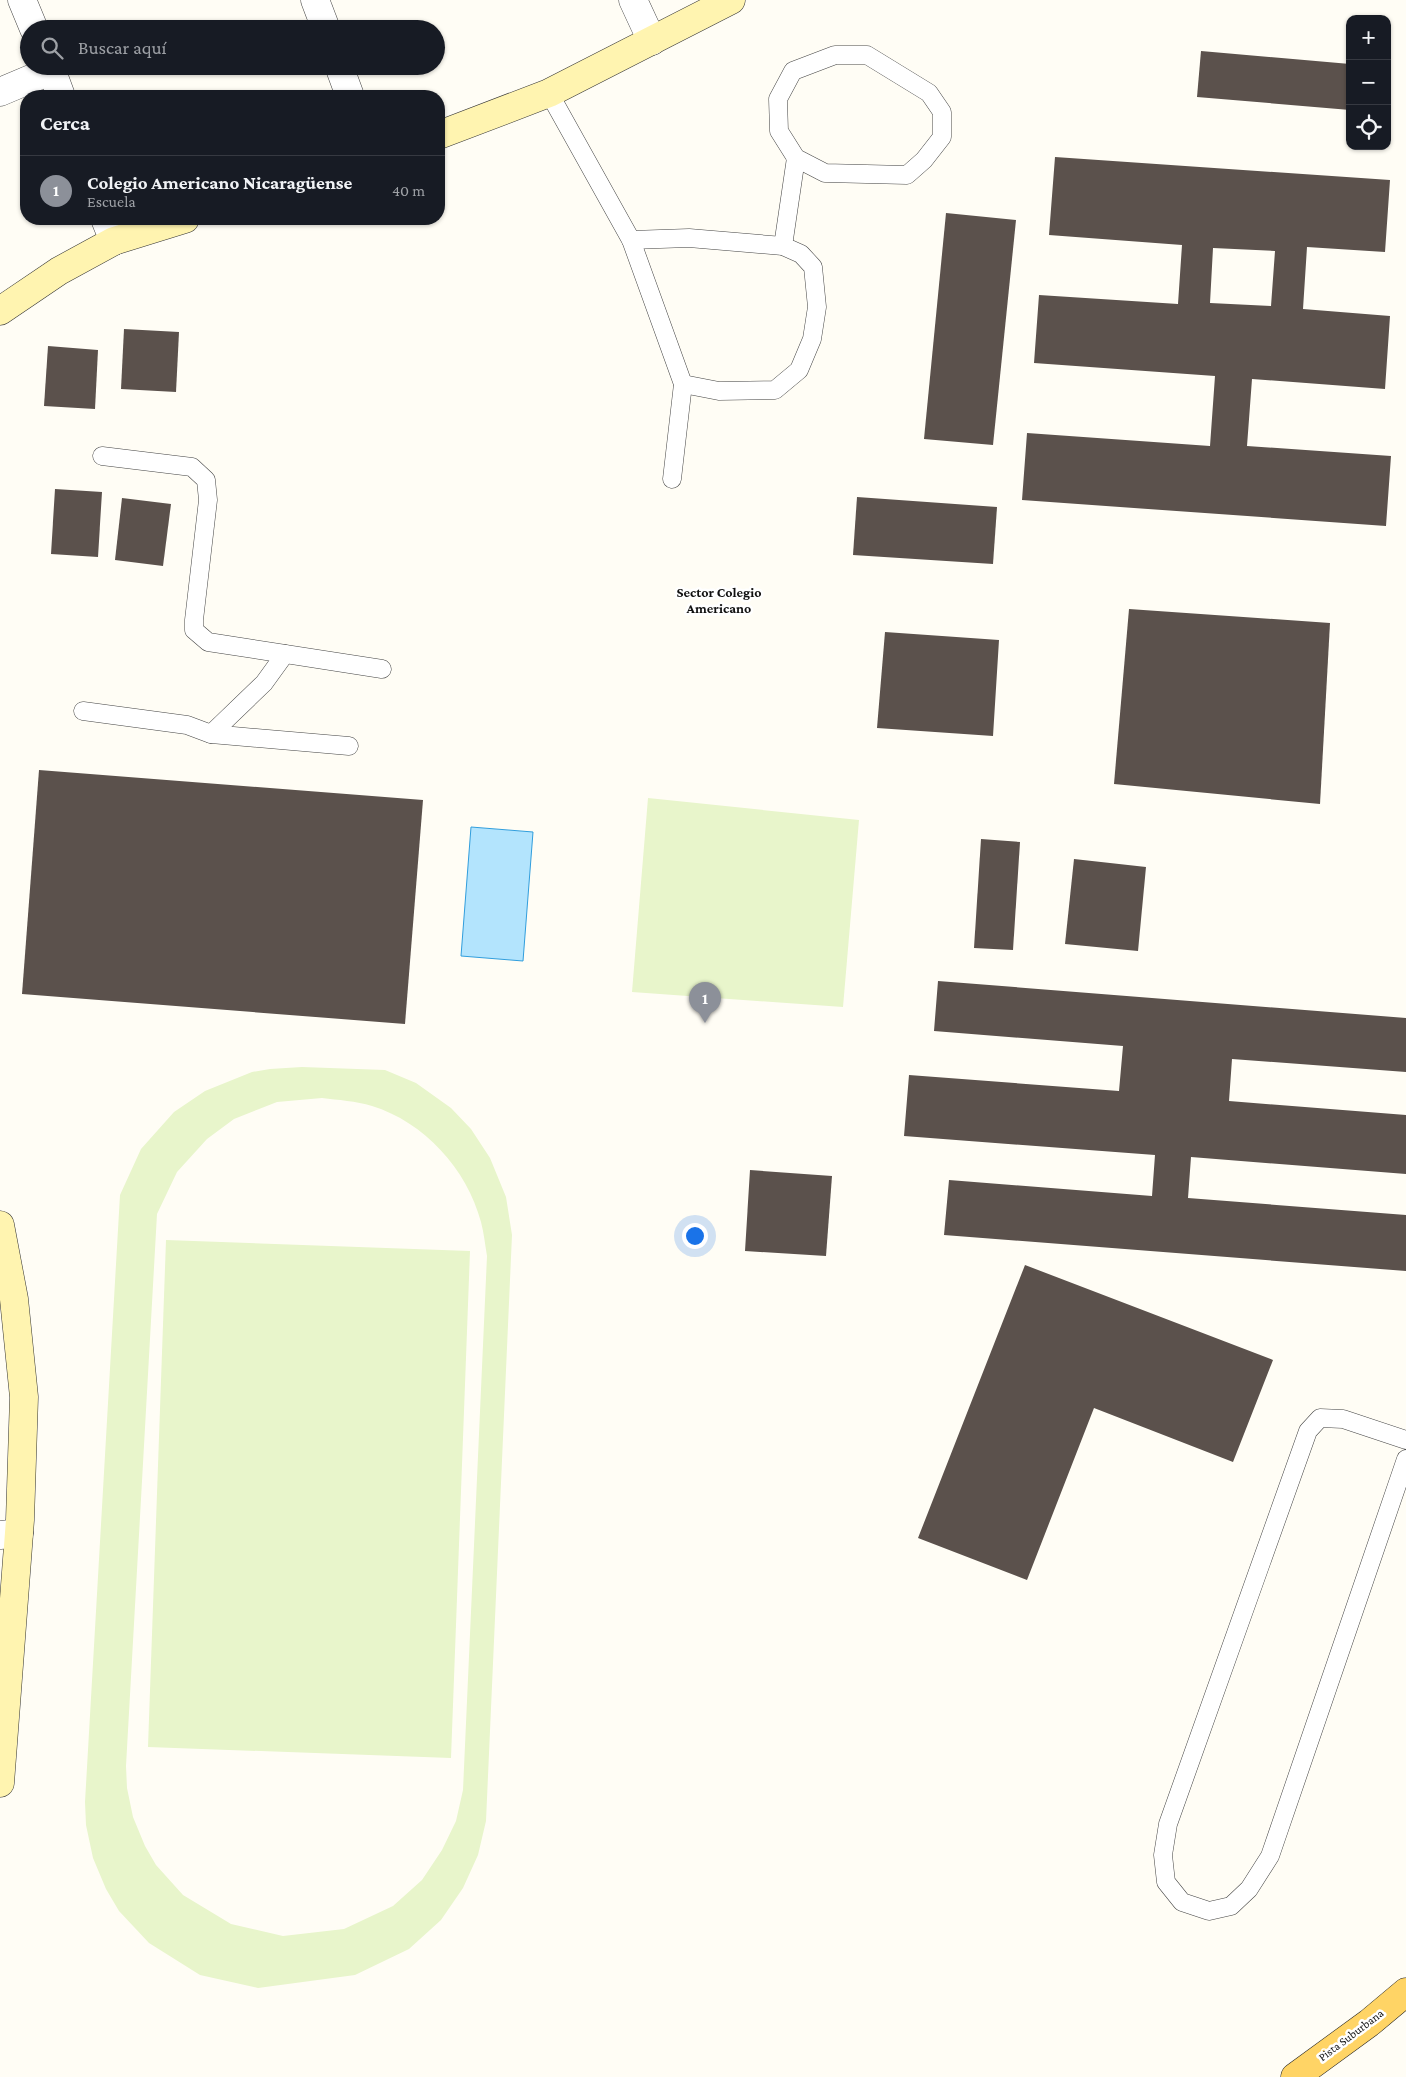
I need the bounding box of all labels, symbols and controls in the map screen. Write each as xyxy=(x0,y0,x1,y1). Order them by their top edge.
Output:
map controls xyxy=(1346,15,1391,150)
button: + xyxy=(1346,15,1391,60)
search box xyxy=(20,20,445,75)
icon: search xyxy=(38,34,66,62)
text: Buscar aquí xyxy=(78,37,167,58)
button: − xyxy=(1346,60,1391,105)
button: locate xyxy=(1346,105,1391,150)
text: Cerca xyxy=(40,111,90,135)
text: Colegio Americano Nicaragüense xyxy=(87,172,352,193)
text: 1 xyxy=(53,182,59,199)
text: 40 m xyxy=(392,182,425,199)
text: Escuela xyxy=(87,193,136,210)
district label: Sector Colegio Americano xyxy=(677,584,762,616)
pin: 1 xyxy=(689,982,721,1023)
your location xyxy=(682,1223,708,1249)
street label: Pista Suburbana xyxy=(1316,2006,1387,2064)

